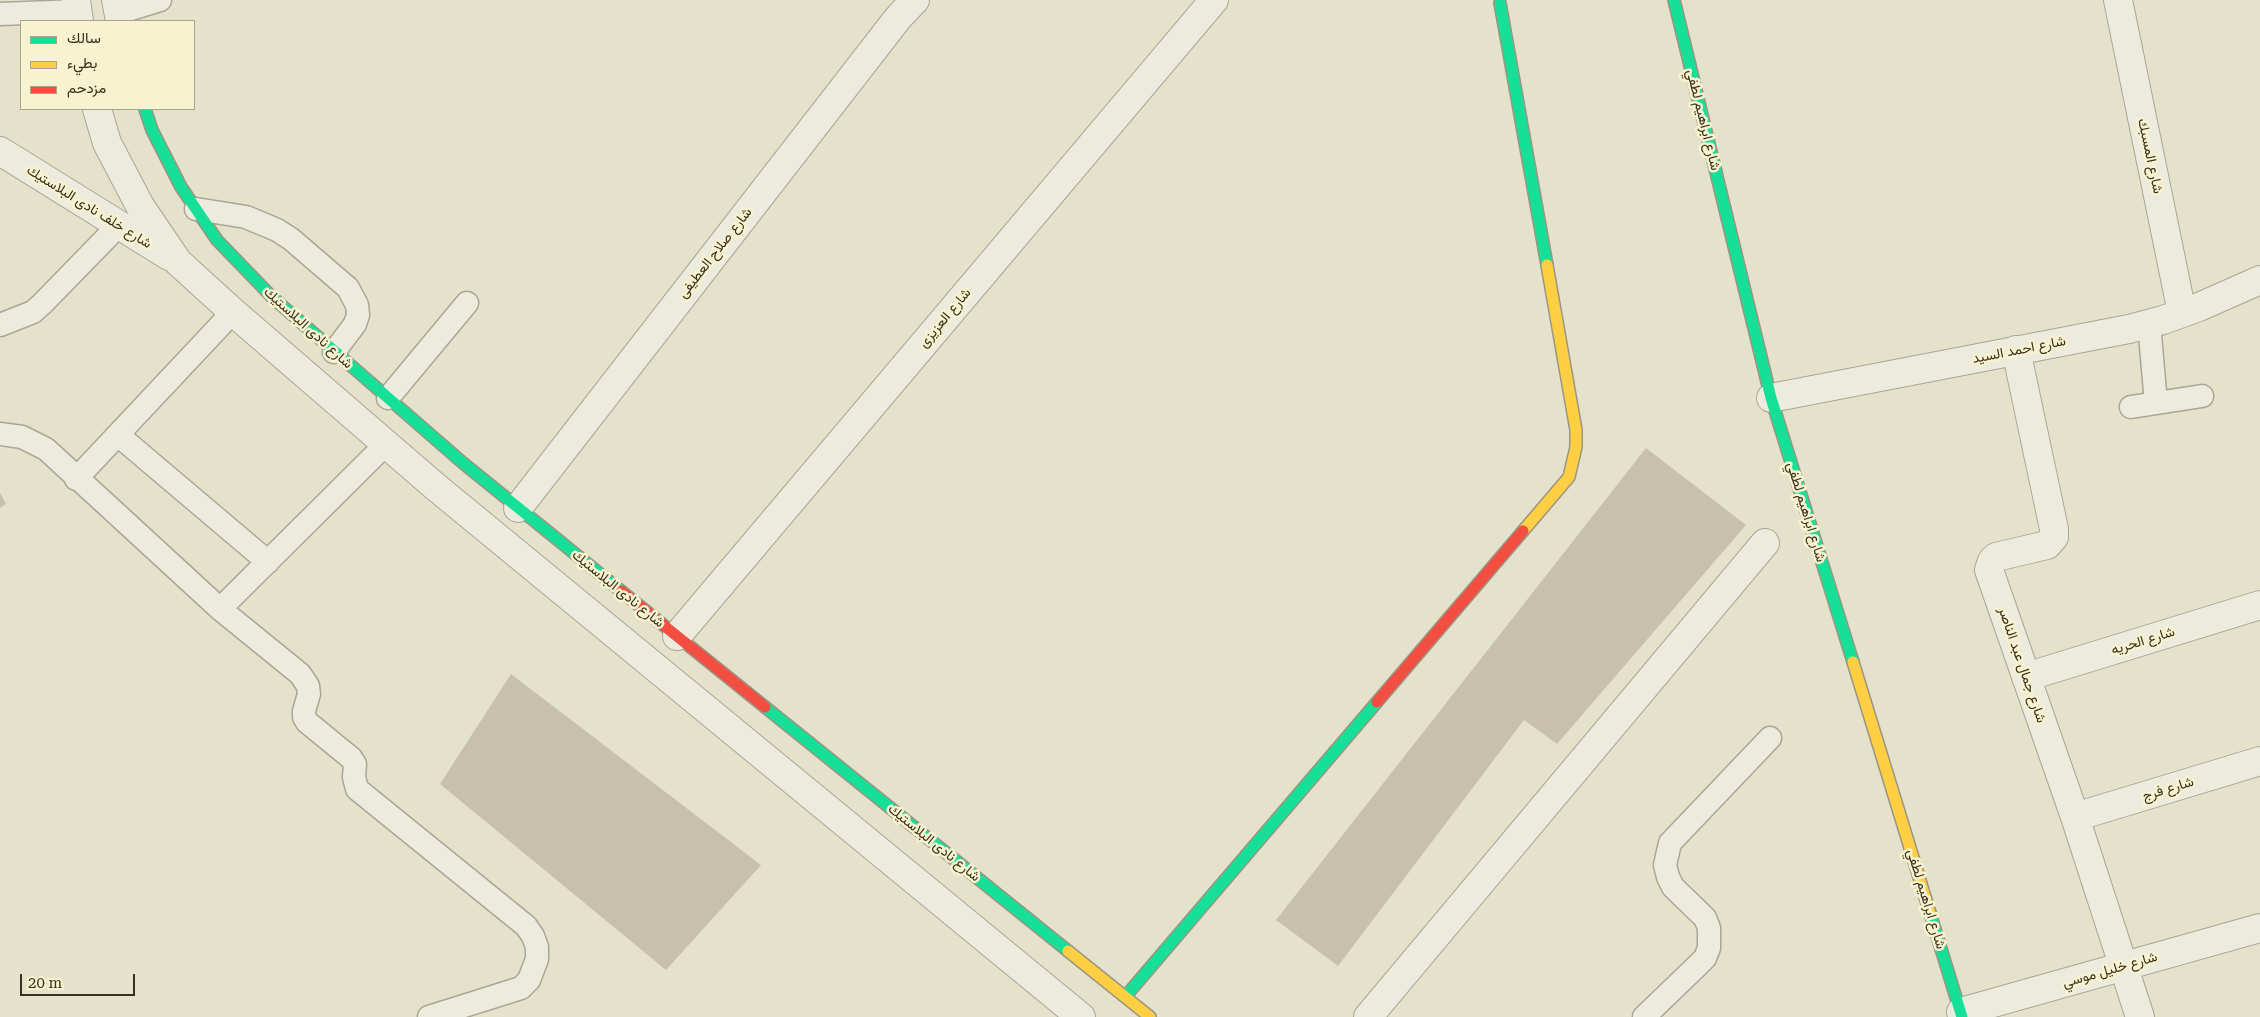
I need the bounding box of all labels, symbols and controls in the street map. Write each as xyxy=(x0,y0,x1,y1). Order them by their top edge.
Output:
legend xyxy=(20,20,195,110)
text: سالك xyxy=(67,29,101,47)
text: بطيء xyxy=(67,54,97,72)
street label: شارع ابراهيم لطفي xyxy=(1682,68,1724,172)
text: مزدحم xyxy=(67,79,106,97)
street label: شارع المسبك xyxy=(2134,117,2166,195)
street label: شارع خلف نادى البلاستيك xyxy=(23,162,155,252)
street label: شارع صلاح العطيفى xyxy=(674,204,756,302)
street label: شارع نادى البلاستيك xyxy=(260,284,356,372)
street label: شارع العزيزى xyxy=(915,285,975,351)
street label: شارع احمد السيد xyxy=(1971,333,2067,367)
street label: شارع ابراهيم لطفي xyxy=(1783,460,1829,564)
street label: شارع نادى البلاستيك xyxy=(568,547,668,631)
street label: شارع جمال عبد الناصر xyxy=(1994,605,2050,725)
street label: شارع الحريه xyxy=(2109,623,2177,659)
street label: شارع فرج xyxy=(2140,773,2196,805)
street label: شارع نادى البلاستيك xyxy=(884,801,984,885)
street label: شارع ابراهيم لطفي xyxy=(1903,847,1949,951)
street label: شارع خليل موسي xyxy=(2061,948,2159,992)
scale bar xyxy=(22,964,138,996)
text: 20 m xyxy=(28,974,62,992)

